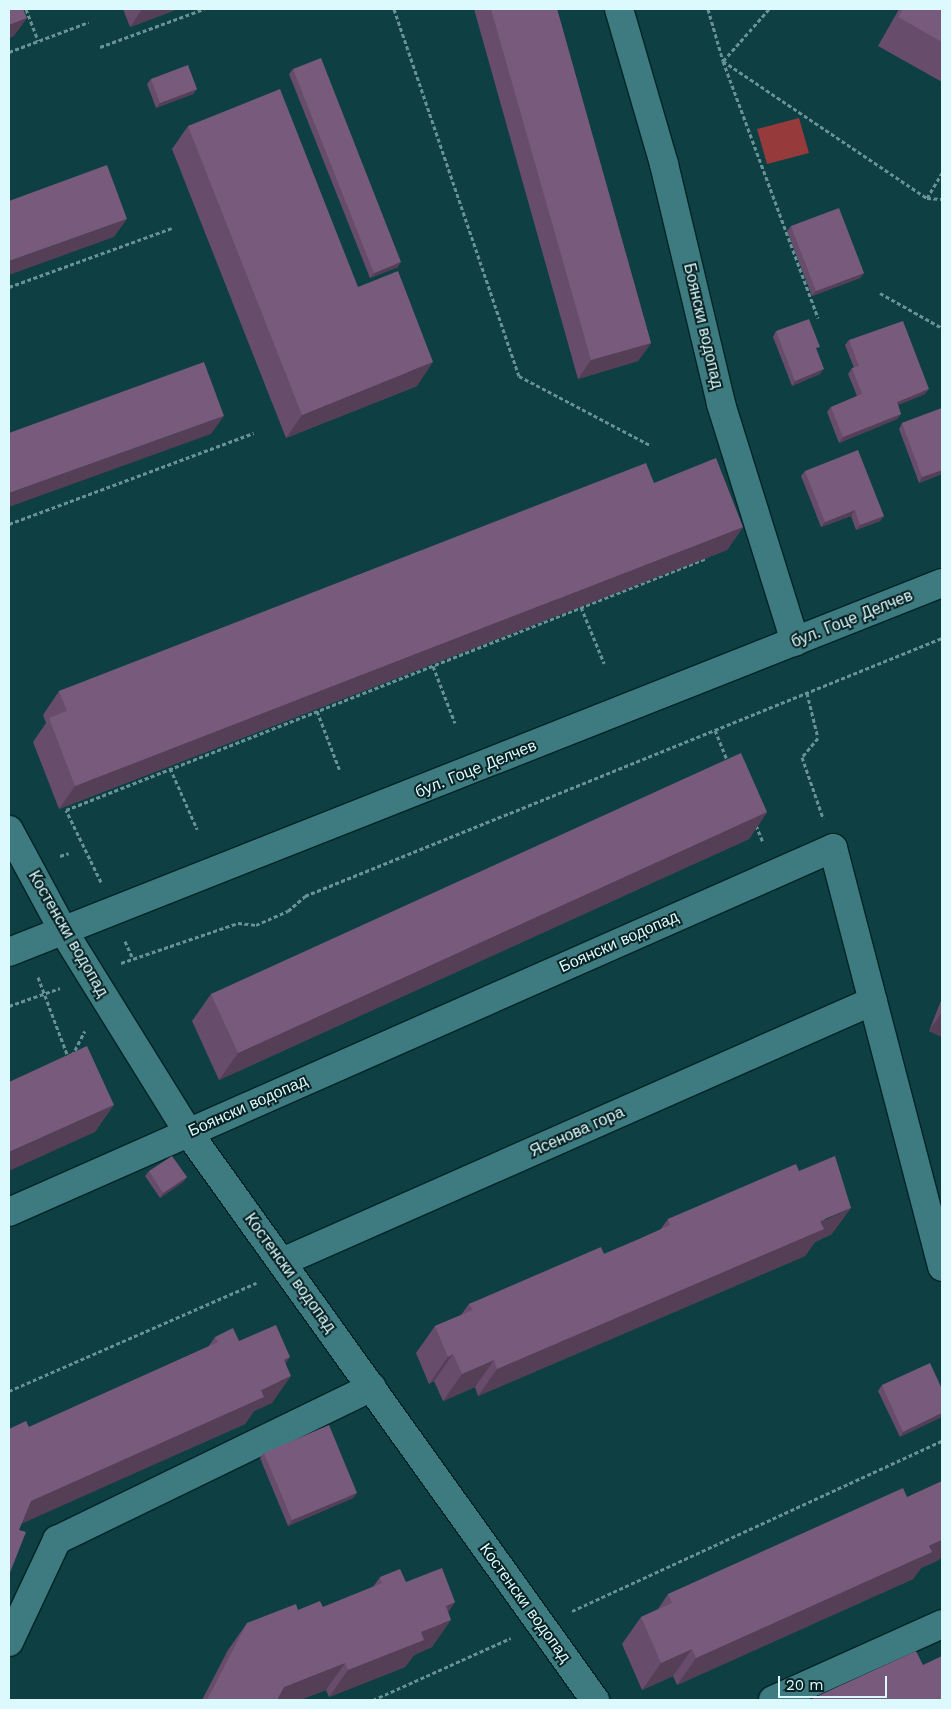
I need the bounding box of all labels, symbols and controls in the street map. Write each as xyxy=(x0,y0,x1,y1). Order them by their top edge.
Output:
street label: Боянски водопад xyxy=(679,261,727,391)
street label: бул. Гоце Делчев xyxy=(788,586,916,652)
street label: бул. Гоце Делчев xyxy=(412,736,540,802)
street label: Костенски водопад xyxy=(24,867,112,1001)
street label: Боянски водопад xyxy=(556,907,682,977)
street label: Боянски водопад xyxy=(185,1071,311,1141)
street label: Ясенова гора xyxy=(527,1103,627,1161)
street label: Костенски водопад xyxy=(240,1210,340,1336)
street label: Костенски водопад xyxy=(475,1540,575,1666)
scale bar xyxy=(781,1666,890,1698)
text: 20 m xyxy=(786,1676,824,1694)

